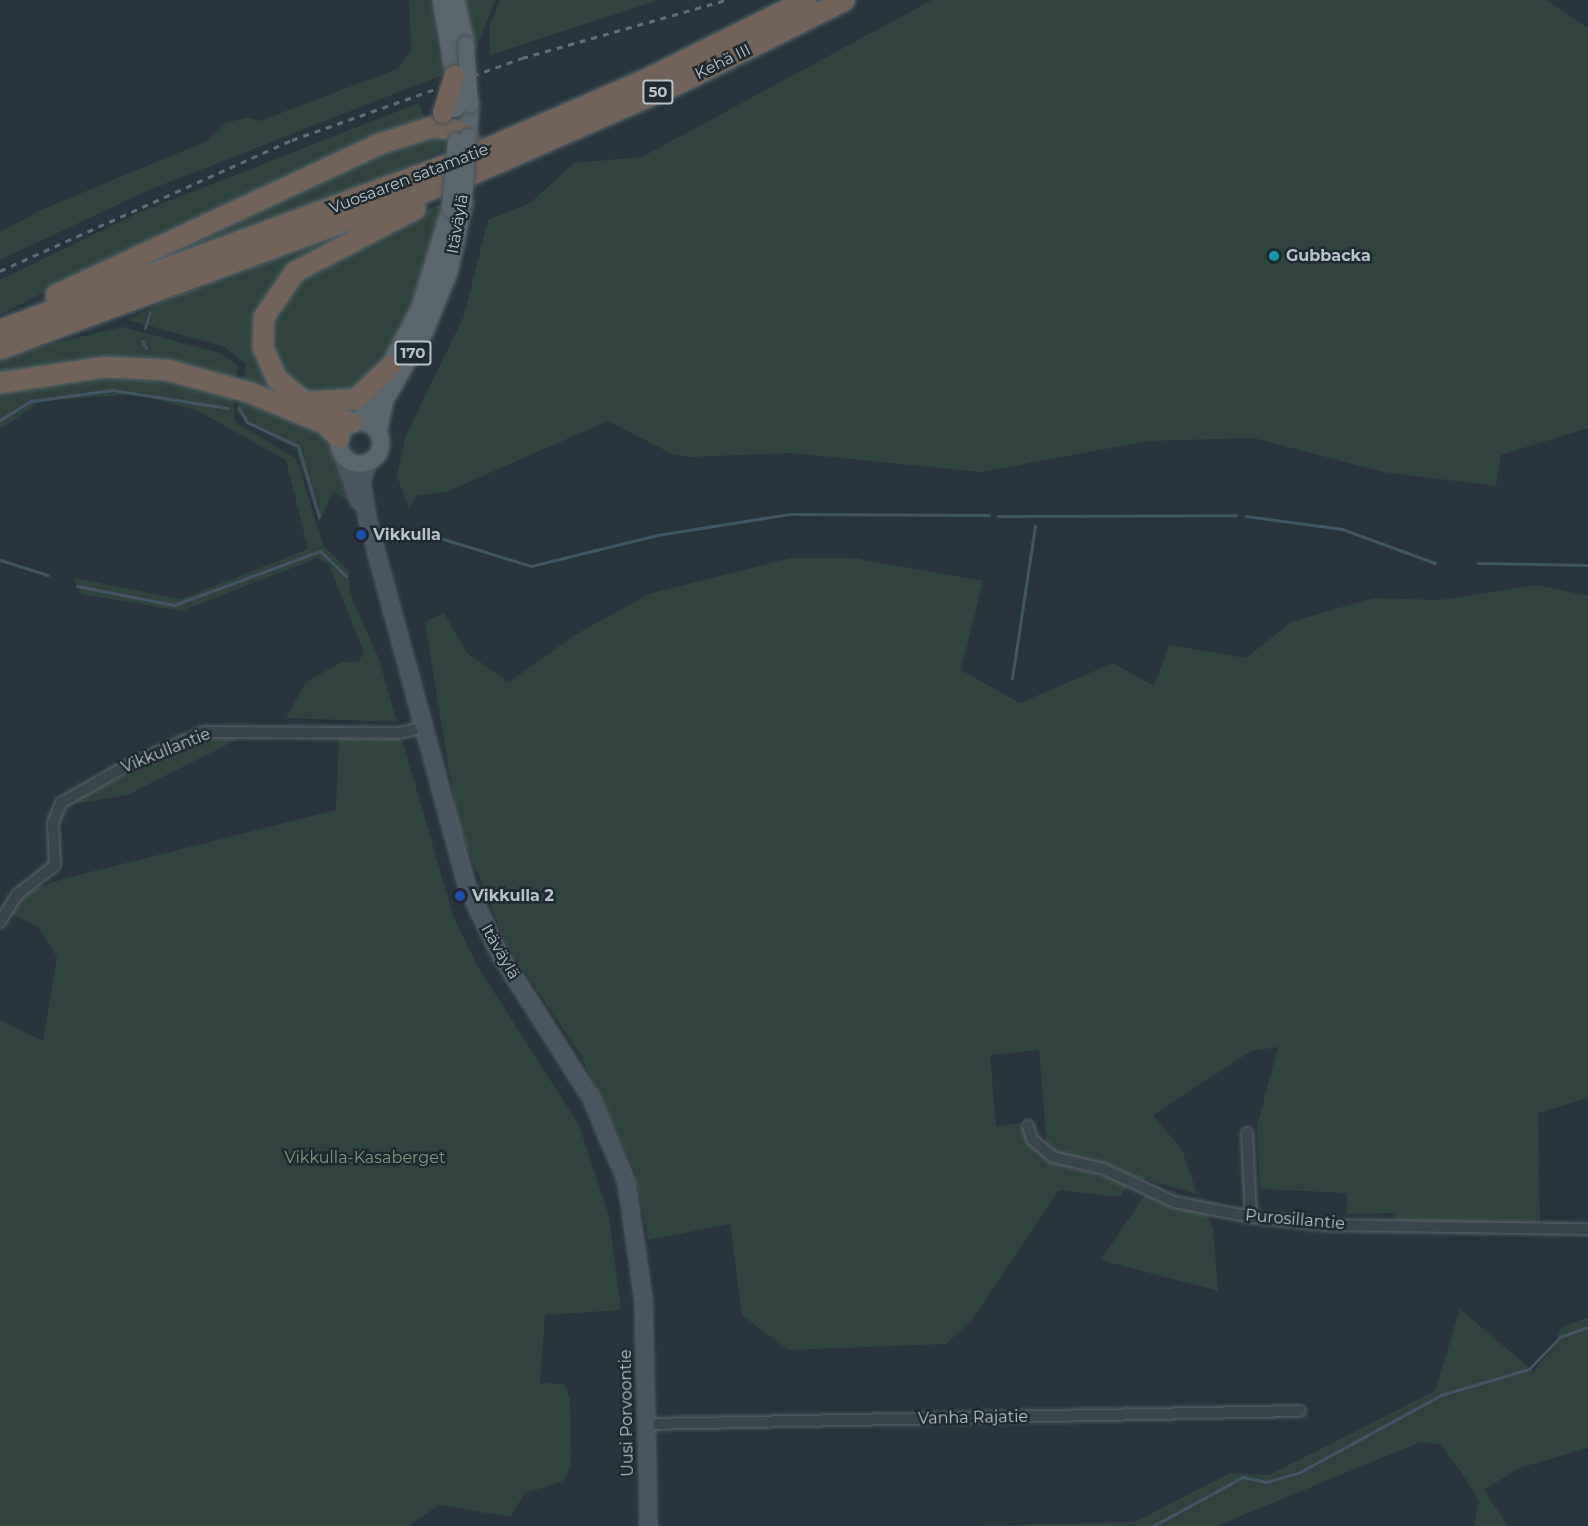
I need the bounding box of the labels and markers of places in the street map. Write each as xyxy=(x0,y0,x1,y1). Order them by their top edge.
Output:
place label: Gubbacka xyxy=(1286,246,1371,266)
marker: Gubbacka xyxy=(1267,249,1281,263)
place label: Vikkulla xyxy=(373,525,441,545)
marker: Vikkulla xyxy=(354,528,368,542)
place label: Vikkulla 2 xyxy=(472,886,554,906)
marker: Vikkulla 2 xyxy=(453,889,467,903)

